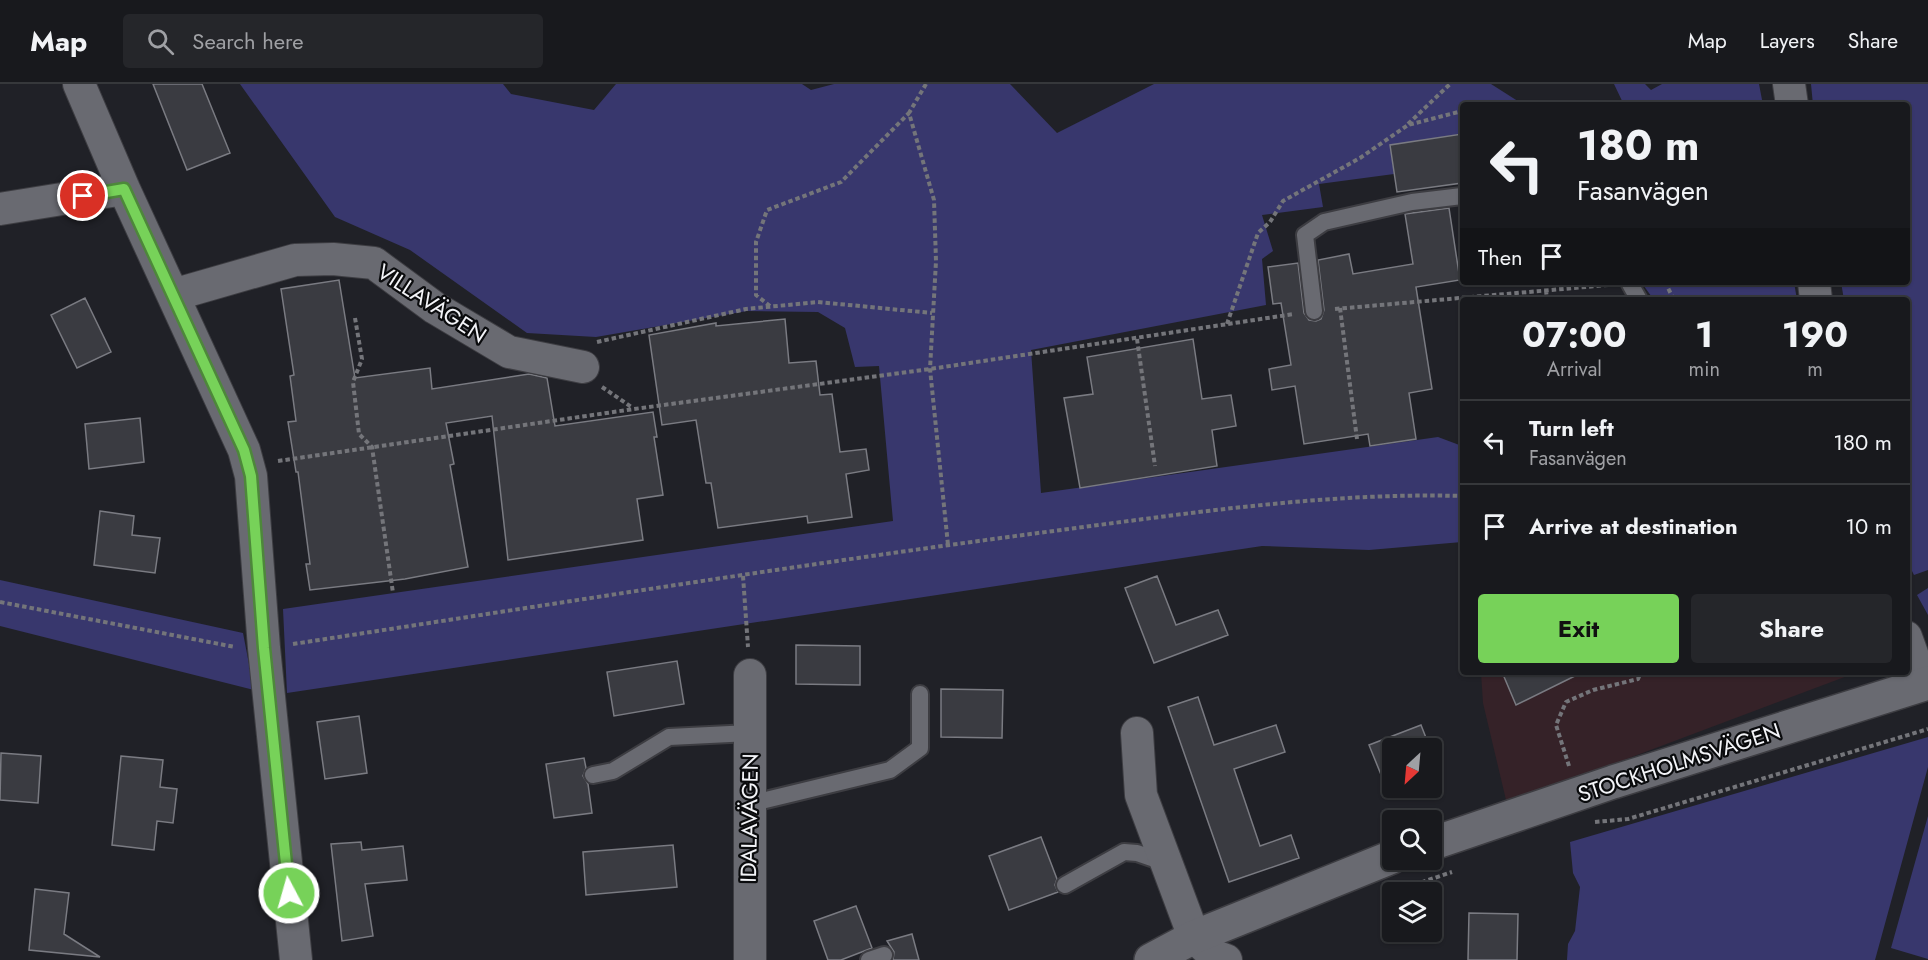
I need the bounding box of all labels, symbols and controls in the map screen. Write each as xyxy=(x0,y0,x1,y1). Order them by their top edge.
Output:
search box xyxy=(123,14,543,68)
text: Map xyxy=(30,21,87,62)
icon: search xyxy=(144,25,177,58)
text: Search here xyxy=(192,25,304,57)
text: Map xyxy=(1688,26,1727,56)
text: Layers xyxy=(1760,26,1815,56)
text: Share xyxy=(1848,26,1898,56)
text: 180 m xyxy=(1577,115,1700,176)
icon: left xyxy=(1478,126,1556,204)
pin xyxy=(57,170,108,221)
text: Fasanvägen xyxy=(1577,171,1709,210)
icon: arrive xyxy=(66,179,99,212)
icon: arrive xyxy=(1535,240,1568,273)
text: Then xyxy=(1478,241,1523,273)
street label: VILLAVÄGEN xyxy=(371,256,493,350)
text: 07:00 xyxy=(1522,308,1627,360)
text: 1 xyxy=(1695,308,1713,360)
text: 190 xyxy=(1782,308,1848,360)
text: Arrival xyxy=(1547,355,1602,384)
text: min xyxy=(1689,355,1720,384)
text: m xyxy=(1807,355,1823,384)
text: Turn left xyxy=(1529,412,1614,444)
icon: left xyxy=(1478,426,1511,459)
text: 180 m xyxy=(1833,426,1892,458)
text: Fasanvägen xyxy=(1529,444,1627,473)
icon: arrive xyxy=(1478,510,1511,543)
text: Arrive at destination xyxy=(1529,510,1738,542)
text: 10 m xyxy=(1845,510,1892,542)
button: Exit xyxy=(1478,594,1679,663)
button: Share xyxy=(1691,594,1892,663)
street label: STOCKHOLMSVÄGEN xyxy=(1574,714,1784,810)
north arrow xyxy=(1382,738,1442,798)
map controls xyxy=(1382,738,1442,942)
street label: IDALAVÄGEN xyxy=(732,753,766,883)
button: search xyxy=(1382,810,1442,870)
position arrow xyxy=(257,861,321,925)
button: layers xyxy=(1382,882,1442,942)

